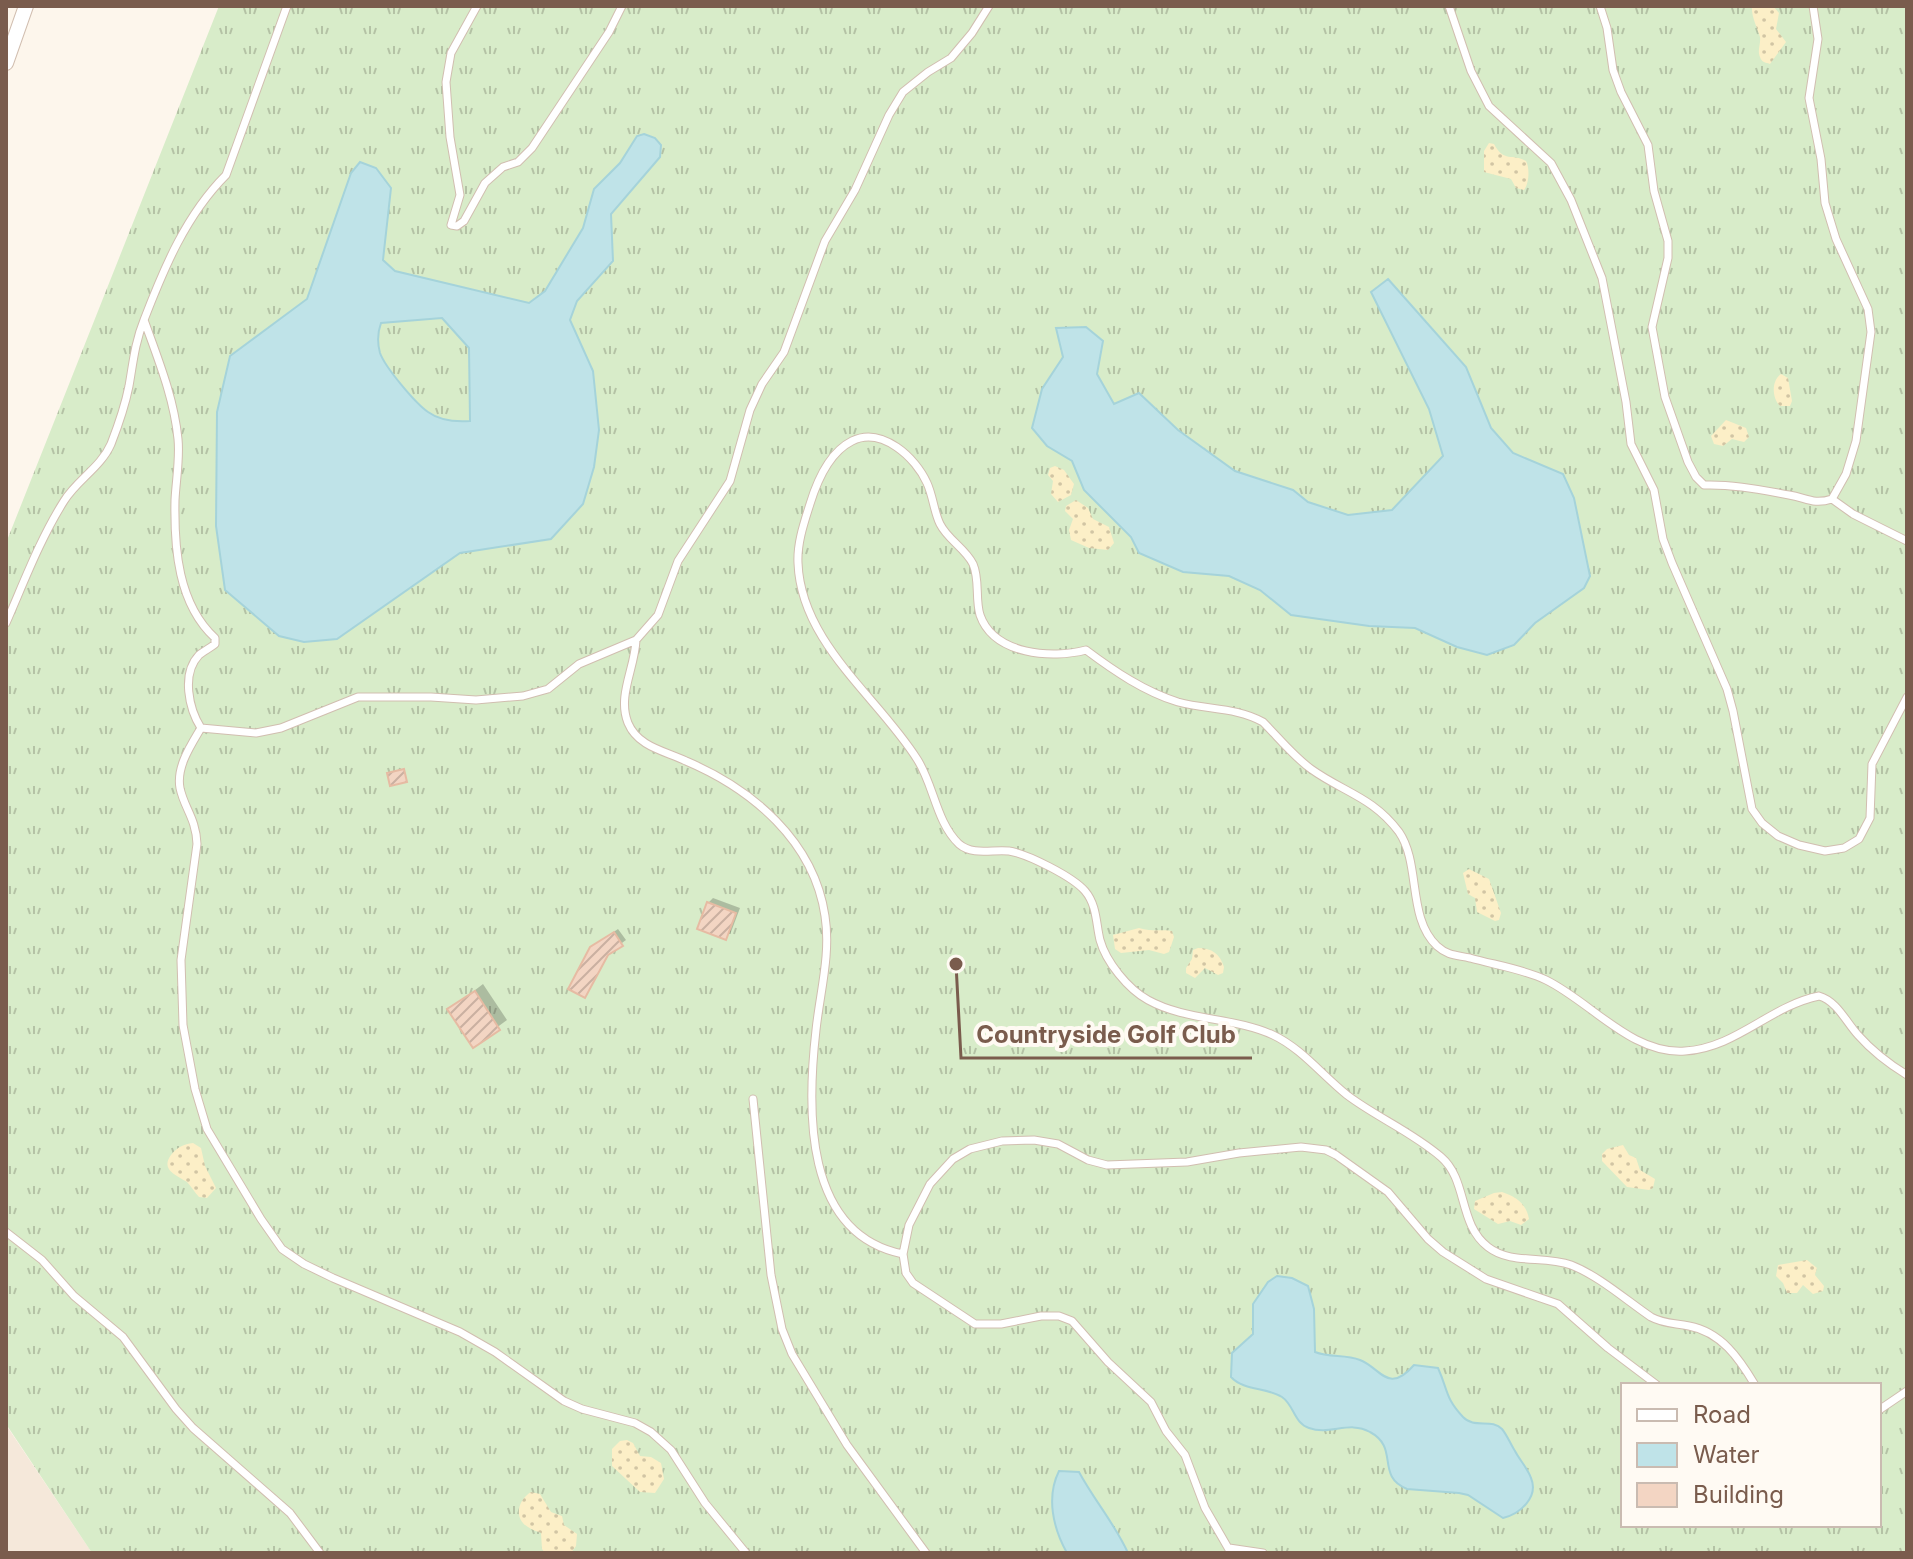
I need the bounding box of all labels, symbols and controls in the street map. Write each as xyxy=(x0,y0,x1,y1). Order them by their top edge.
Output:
callout: Countryside Golf Club xyxy=(961,1010,1252,1058)
text: Countryside Golf Club xyxy=(976,1020,1236,1049)
legend xyxy=(1621,1383,1881,1527)
text: Road xyxy=(1693,1400,1751,1429)
text: Water xyxy=(1693,1440,1760,1469)
text: Building xyxy=(1693,1480,1784,1509)

